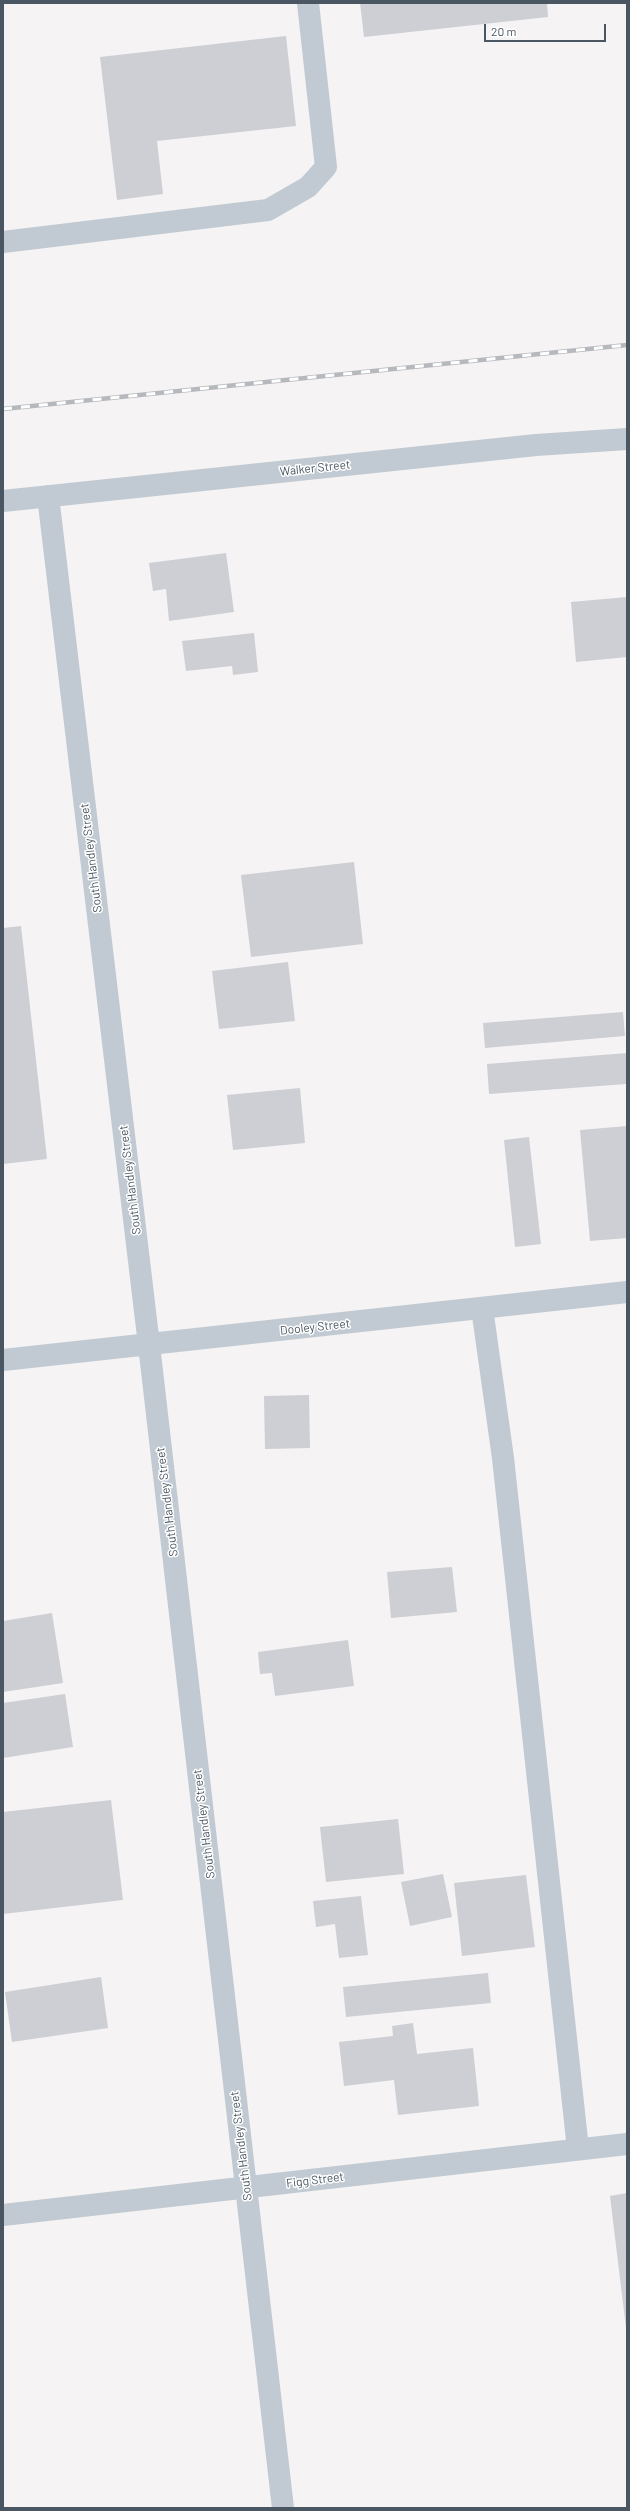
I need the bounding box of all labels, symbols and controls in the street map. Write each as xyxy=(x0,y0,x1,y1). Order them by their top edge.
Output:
scale bar xyxy=(486,16,608,42)
text: 20 m xyxy=(491,24,517,38)
street label: Walker Street xyxy=(279,457,351,479)
street label: South Handley Street xyxy=(77,803,105,913)
street label: South Handley Street xyxy=(116,1125,144,1235)
street label: Dooley Street xyxy=(279,1316,351,1338)
street label: South Handley Street xyxy=(153,1447,181,1557)
street label: South Handley Street xyxy=(190,1769,218,1879)
street label: South Handley Street xyxy=(227,2091,255,2201)
street label: Figg Street xyxy=(285,2169,345,2191)

